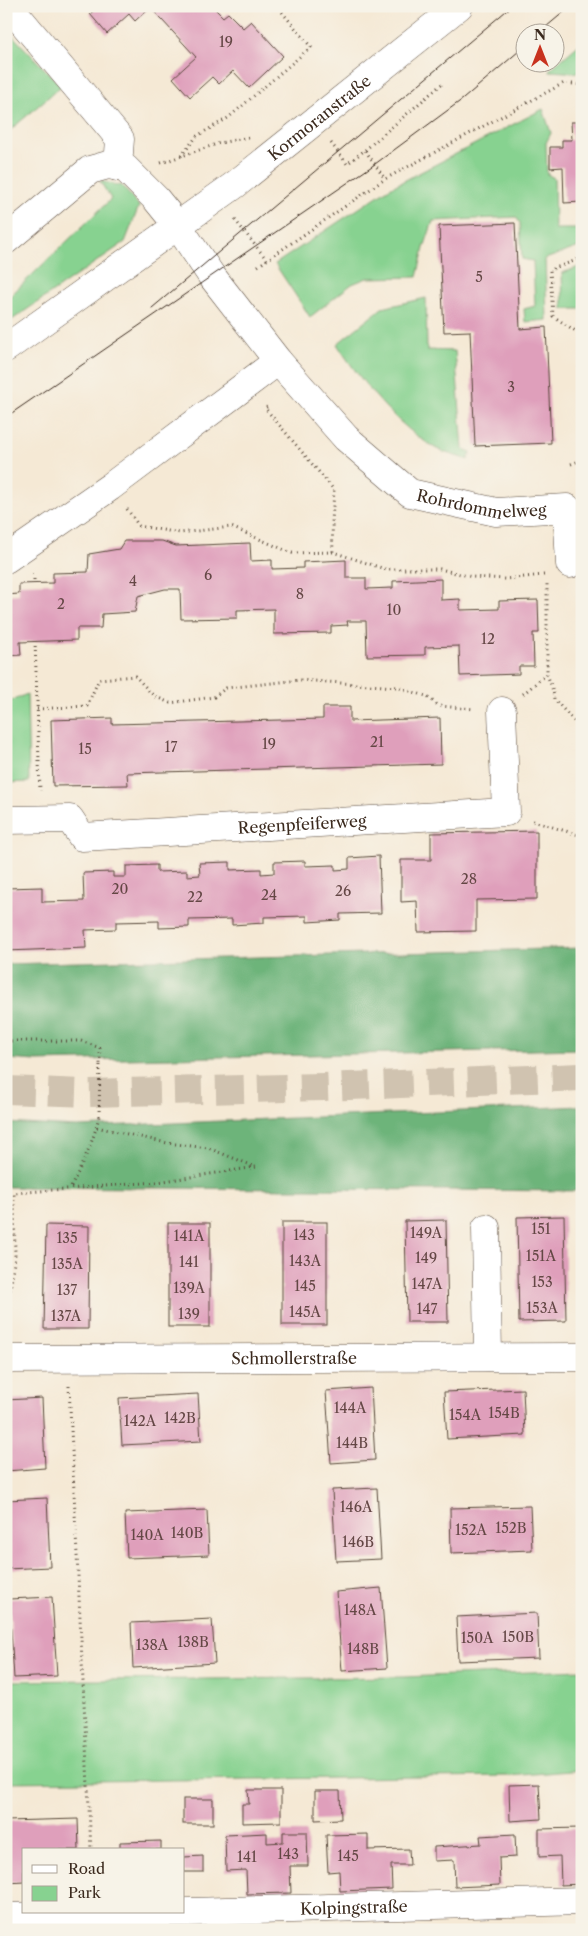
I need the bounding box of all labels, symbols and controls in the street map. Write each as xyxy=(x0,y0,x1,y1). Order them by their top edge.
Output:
north arrow xyxy=(516,22,566,72)
text: N xyxy=(534,26,546,44)
house number: 19 xyxy=(219,33,233,51)
street label: Kormoranstraße xyxy=(264,70,375,165)
house number: 5 xyxy=(475,268,483,286)
house number: 3 xyxy=(507,378,515,396)
street label: Rohrdommelweg xyxy=(415,485,547,523)
house number: 6 xyxy=(204,566,212,584)
house number: 4 xyxy=(129,572,137,590)
house number: 8 xyxy=(296,585,304,603)
house number: 2 xyxy=(57,595,65,613)
house number: 10 xyxy=(387,601,401,619)
house number: 12 xyxy=(481,630,495,648)
house number: 21 xyxy=(370,733,384,751)
house number: 19 xyxy=(262,735,276,753)
house number: 17 xyxy=(165,738,177,756)
house number: 15 xyxy=(78,740,92,758)
street label: Regenpfeiferweg xyxy=(237,810,367,838)
house number: 28 xyxy=(461,870,477,888)
house number: 20 xyxy=(112,880,129,898)
house number: 26 xyxy=(335,882,351,900)
house number: 24 xyxy=(261,886,277,904)
house number: 22 xyxy=(187,888,203,906)
house number: 151 xyxy=(531,1220,551,1238)
house number: 149A xyxy=(410,1224,443,1242)
house number: 143 xyxy=(293,1226,315,1244)
house number: 141A xyxy=(174,1227,205,1245)
house number: 135 xyxy=(56,1229,78,1247)
house number: 151A xyxy=(526,1247,557,1265)
house number: 149 xyxy=(415,1249,437,1267)
house number: 143A xyxy=(289,1252,322,1270)
house number: 141 xyxy=(179,1253,199,1271)
house number: 135A xyxy=(51,1255,83,1273)
house number: 153 xyxy=(531,1273,553,1291)
house number: 147A xyxy=(412,1275,443,1293)
house number: 145 xyxy=(294,1277,316,1295)
house number: 139A xyxy=(173,1279,205,1297)
house number: 137 xyxy=(57,1281,77,1299)
house number: 153A xyxy=(526,1299,558,1317)
house number: 147 xyxy=(417,1300,438,1318)
house number: 145A xyxy=(289,1303,322,1321)
house number: 139 xyxy=(178,1305,200,1323)
house number: 137A xyxy=(51,1307,82,1325)
street label: Schmollerstraße xyxy=(231,1348,357,1368)
house number: 144A xyxy=(334,1399,367,1417)
house number: 154B xyxy=(488,1404,520,1422)
house number: 154A xyxy=(449,1406,482,1424)
house number: 142B xyxy=(164,1409,196,1427)
house number: 142A xyxy=(124,1412,157,1430)
house number: 144B xyxy=(336,1434,368,1452)
house number: 146A xyxy=(340,1498,373,1516)
house number: 152B xyxy=(495,1519,527,1537)
house number: 152A xyxy=(455,1521,488,1539)
house number: 140B xyxy=(171,1524,204,1542)
house number: 140A xyxy=(130,1526,164,1544)
house number: 146B xyxy=(342,1533,374,1551)
house number: 148A xyxy=(344,1601,377,1619)
house number: 150B xyxy=(502,1628,534,1646)
house number: 150A xyxy=(461,1629,494,1647)
house number: 138B xyxy=(177,1633,209,1651)
house number: 138A xyxy=(136,1636,169,1654)
house number: 148B xyxy=(347,1640,379,1658)
house number: 143 xyxy=(277,1845,299,1863)
house number: 145 xyxy=(337,1847,359,1865)
legend xyxy=(22,1848,185,1914)
house number: 141 xyxy=(237,1848,257,1866)
text: Road xyxy=(68,1859,105,1878)
text: Park xyxy=(68,1883,102,1902)
street label: Kolpingstraße xyxy=(300,1896,408,1919)

